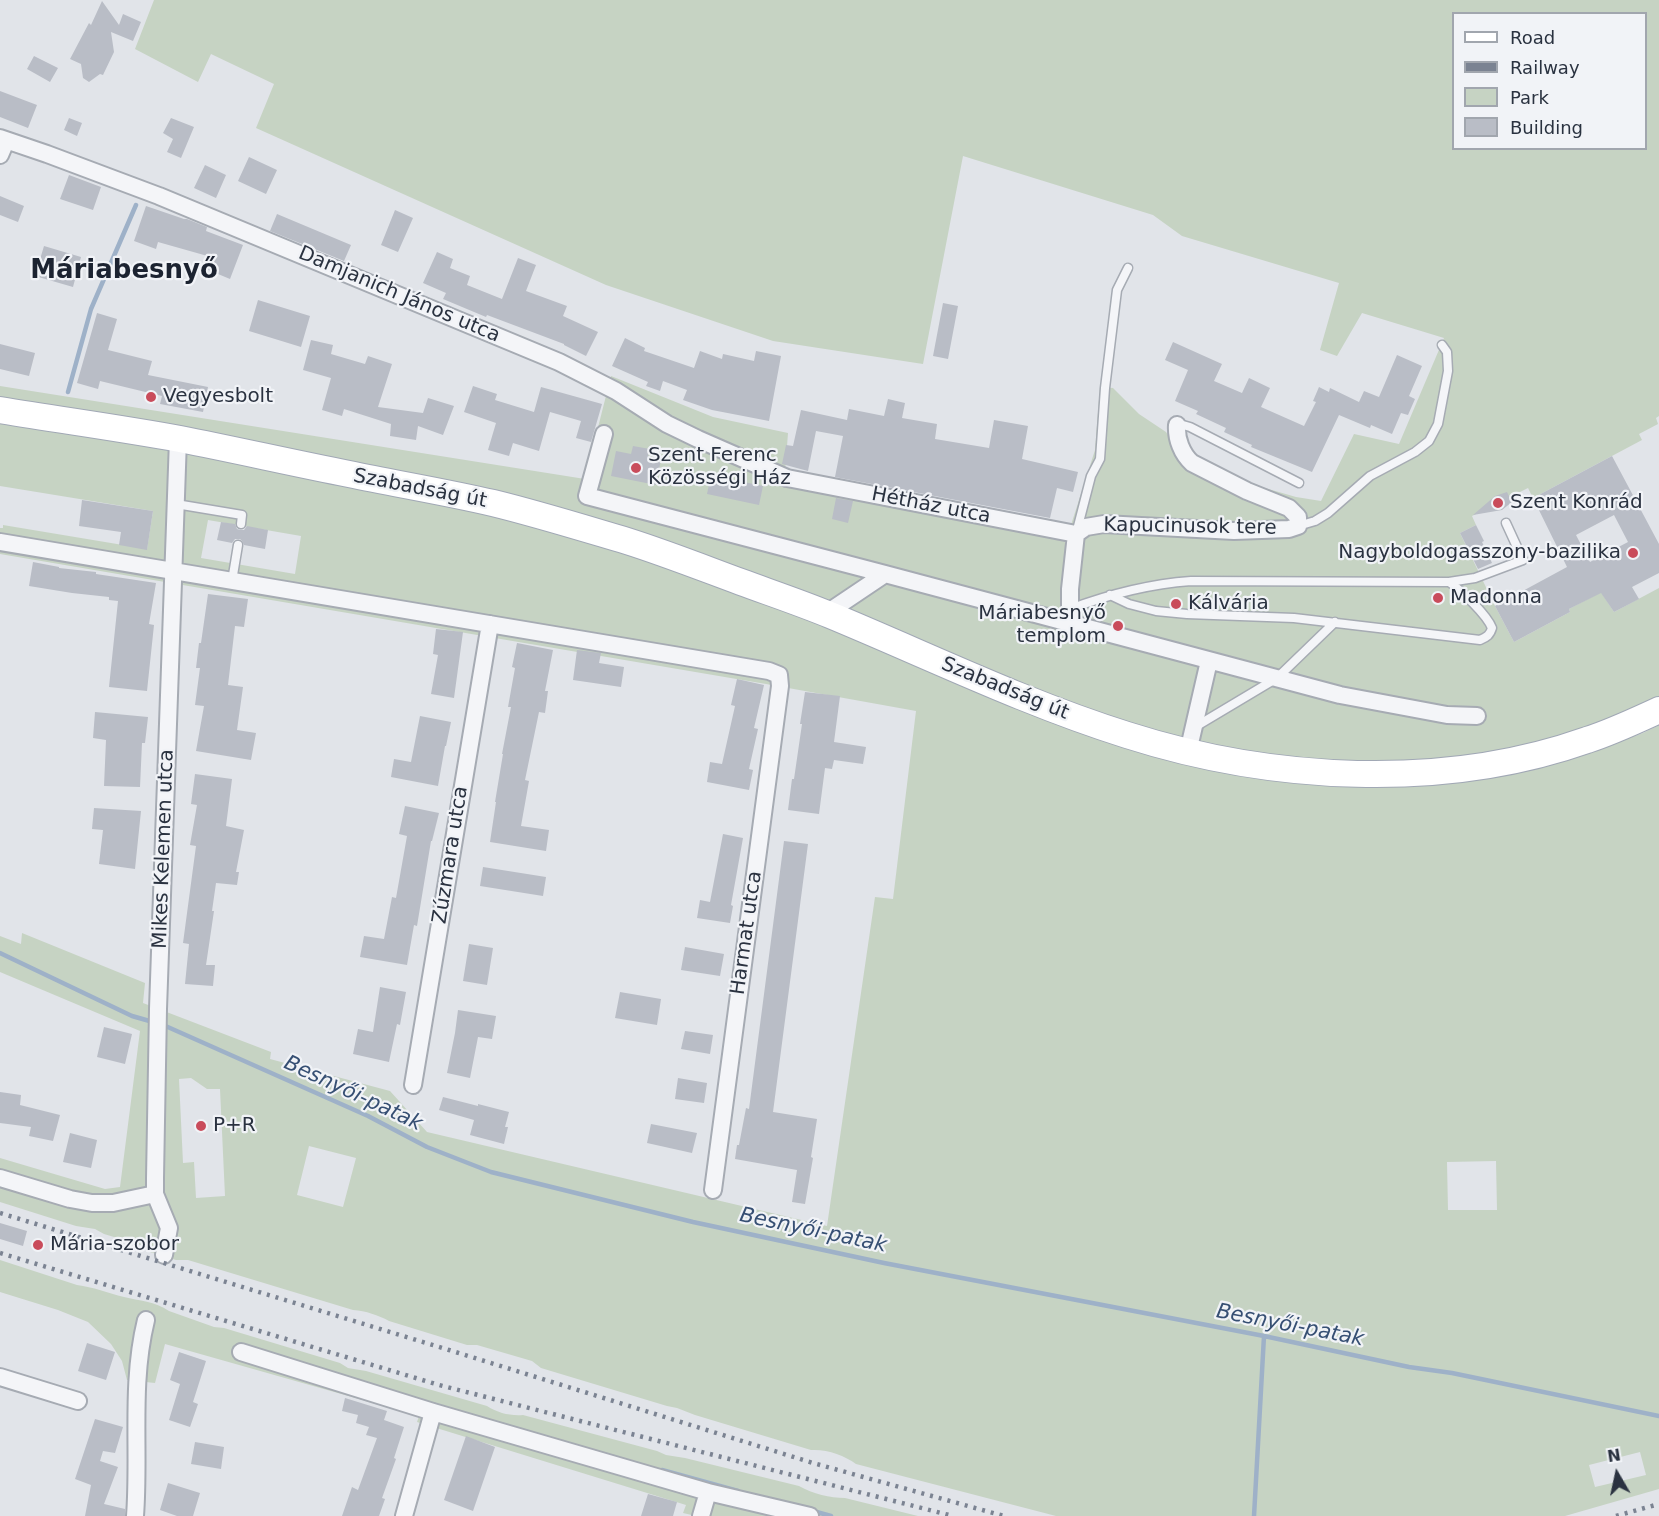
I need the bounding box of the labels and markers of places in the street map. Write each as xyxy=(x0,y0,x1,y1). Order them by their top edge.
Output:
place label: Vegyesbolt xyxy=(163,385,273,409)
marker: Vegyesbolt xyxy=(144,390,158,404)
place label: Szent Ferenc Közösségi Ház xyxy=(648,444,791,491)
marker: Szent Ferenc Közösségi Ház xyxy=(629,461,643,475)
place label: Szent Konrád xyxy=(1510,491,1643,515)
marker: Szent Konrád xyxy=(1491,496,1505,510)
place label: Nagyboldogasszony-bazilika xyxy=(1338,541,1621,565)
marker: Nagyboldogasszony-bazilika xyxy=(1626,546,1640,560)
place label: Madonna xyxy=(1450,586,1542,610)
marker: Madonna xyxy=(1431,591,1445,605)
place label: Kálvária xyxy=(1188,592,1269,616)
marker: Kálvária xyxy=(1169,597,1183,611)
place label: Máriabesnyő templom xyxy=(978,602,1106,649)
marker: Máriabesnyő templom xyxy=(1111,619,1125,633)
place label: P+R xyxy=(213,1114,256,1138)
marker: P+R xyxy=(194,1119,208,1133)
place label: Mária-szobor xyxy=(50,1233,179,1257)
marker: Mária-szobor xyxy=(31,1238,45,1252)

